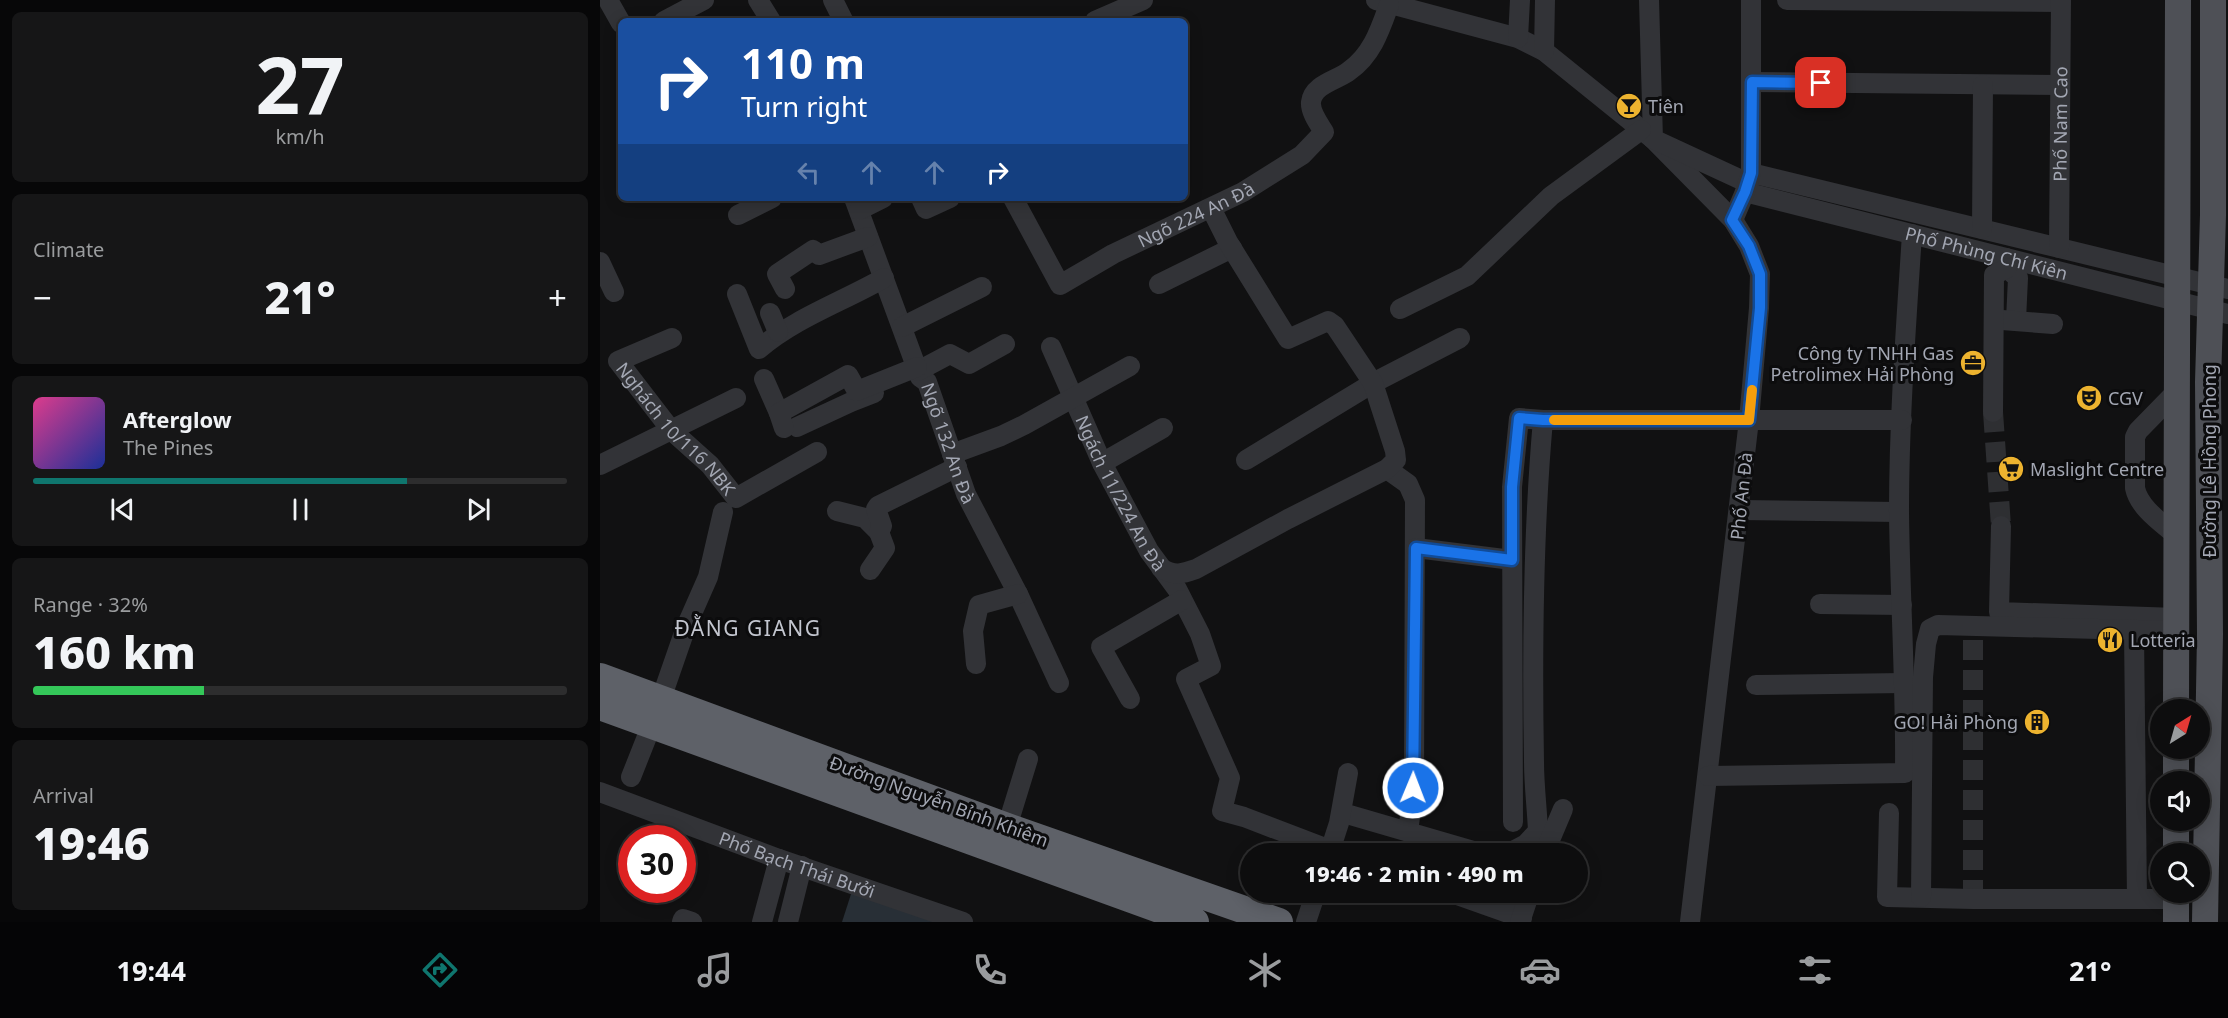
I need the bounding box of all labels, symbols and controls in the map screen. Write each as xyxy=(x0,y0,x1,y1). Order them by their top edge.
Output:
text: 27 xyxy=(255,31,345,137)
text: 110 m xyxy=(741,34,865,91)
icon: right xyxy=(642,42,720,120)
pin xyxy=(1795,57,1846,108)
icon: arrive xyxy=(1804,66,1837,99)
street label: Phố Nam Cao xyxy=(2048,66,2072,182)
text: Turn right xyxy=(741,88,867,125)
bar icon: Tiên xyxy=(1614,91,1644,121)
place label: Tiên xyxy=(1648,94,1684,118)
text: km/h xyxy=(275,123,325,150)
icon: left xyxy=(792,156,825,189)
icon: ahead xyxy=(855,156,888,189)
icon: ahead xyxy=(918,156,951,189)
icon: right xyxy=(981,156,1014,189)
street label: Ngõ 224 An Đà xyxy=(1134,176,1259,253)
street label: Phố Phùng Chí Kiên xyxy=(1903,221,2070,285)
text: Climate xyxy=(33,236,104,263)
text: 21° xyxy=(264,266,336,327)
text: − xyxy=(33,275,52,320)
text: + xyxy=(548,275,567,320)
place label: Công ty TNHH Gas Petrolimex Hải Phòng xyxy=(1771,341,1954,386)
office icon: Công ty TNHH Gas Petrolimex Hải Phòng xyxy=(1958,348,1988,378)
street label: Nghách 10/116 NBK xyxy=(611,357,742,500)
street label: Đường Lê Hồng Phong xyxy=(2197,364,2221,558)
street label: Ngõ 132 An Đà xyxy=(916,379,981,508)
theatre icon: CGV xyxy=(2074,383,2104,413)
place label: CGV xyxy=(2108,386,2143,410)
text: Afterglow xyxy=(123,404,232,434)
street label: Ngách 11/224 An Đà xyxy=(1070,411,1172,576)
text: The Pines xyxy=(123,434,213,461)
street label: Phố An Đà xyxy=(1724,451,1758,541)
supermarket icon: Maslight Centre xyxy=(1996,454,2026,484)
place label: Maslight Centre xyxy=(2030,457,2164,481)
icon: previous xyxy=(106,493,139,526)
icon: pause xyxy=(284,493,317,526)
icon: next xyxy=(462,493,495,526)
text: Range · 32% xyxy=(33,591,148,618)
district label: ĐẰNG GIANG xyxy=(674,614,822,642)
text: 160 km xyxy=(33,621,196,682)
restaurant icon: Lotteria xyxy=(2095,625,2125,655)
place label: Lotteria xyxy=(2130,628,2196,652)
north arrow xyxy=(2150,699,2210,759)
map controls xyxy=(2150,699,2210,903)
building icon: GO! Hải Phòng xyxy=(2022,707,2052,737)
place label: GO! Hải Phòng xyxy=(1893,710,2018,734)
street label: Đường Nguyễn Bỉnh Khiêm xyxy=(826,750,1052,852)
position arrow xyxy=(1381,756,1445,820)
button: sound xyxy=(2150,771,2210,831)
text: Arrival xyxy=(33,782,94,809)
text: 19:46 xyxy=(33,812,150,873)
speed limit sign: 30 xyxy=(618,825,696,903)
street label: Phố Bạch Thái Bưởi xyxy=(716,826,878,903)
button: search xyxy=(2150,843,2210,903)
text: 19:46 · 2 min · 490 m xyxy=(1304,858,1524,888)
icon: directions xyxy=(419,949,461,991)
icon: music xyxy=(694,949,736,991)
icon: phone xyxy=(969,949,1011,991)
icon: climate xyxy=(1244,949,1286,991)
icon: car xyxy=(1519,949,1561,991)
icon: filters xyxy=(1794,949,1836,991)
text: 19:44 xyxy=(117,952,186,989)
text: 21° xyxy=(2069,952,2111,989)

